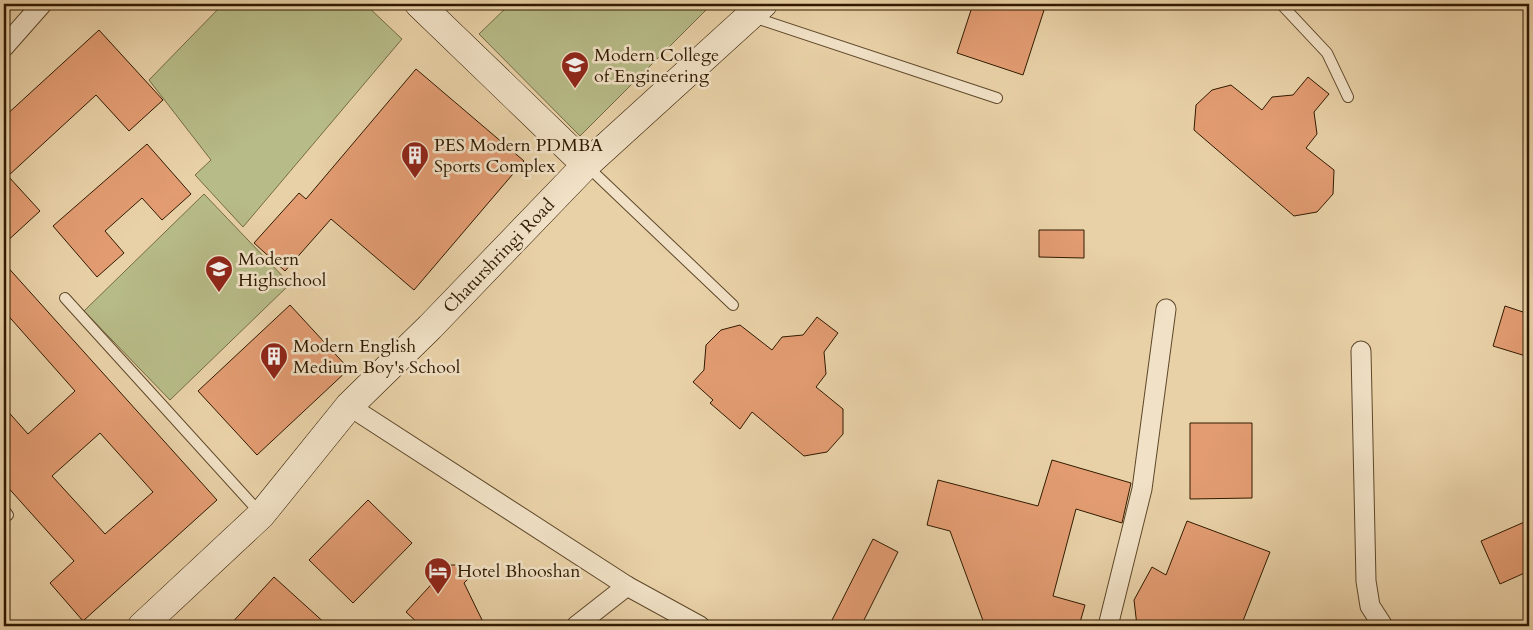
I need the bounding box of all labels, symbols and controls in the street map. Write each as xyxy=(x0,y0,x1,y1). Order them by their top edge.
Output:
place label: Modern College of Engineering xyxy=(594,43,719,89)
school or university icon: Modern College of Engineering xyxy=(560,50,590,89)
place label: PES Modern PDMBA Sports Complex xyxy=(434,133,603,179)
building icon: PES Modern PDMBA Sports Complex xyxy=(400,140,430,179)
street label: Chaturshringi Road xyxy=(438,193,561,319)
place label: Modern Highschool xyxy=(238,247,327,293)
school or university icon: Modern Highschool xyxy=(204,254,234,293)
place label: Modern English Medium Boy's School xyxy=(293,334,461,380)
building icon: Modern English Medium Boy's School xyxy=(259,341,289,380)
hotel icon: Hotel Bhooshan xyxy=(423,556,453,595)
place label: Hotel Bhooshan xyxy=(457,559,581,584)

